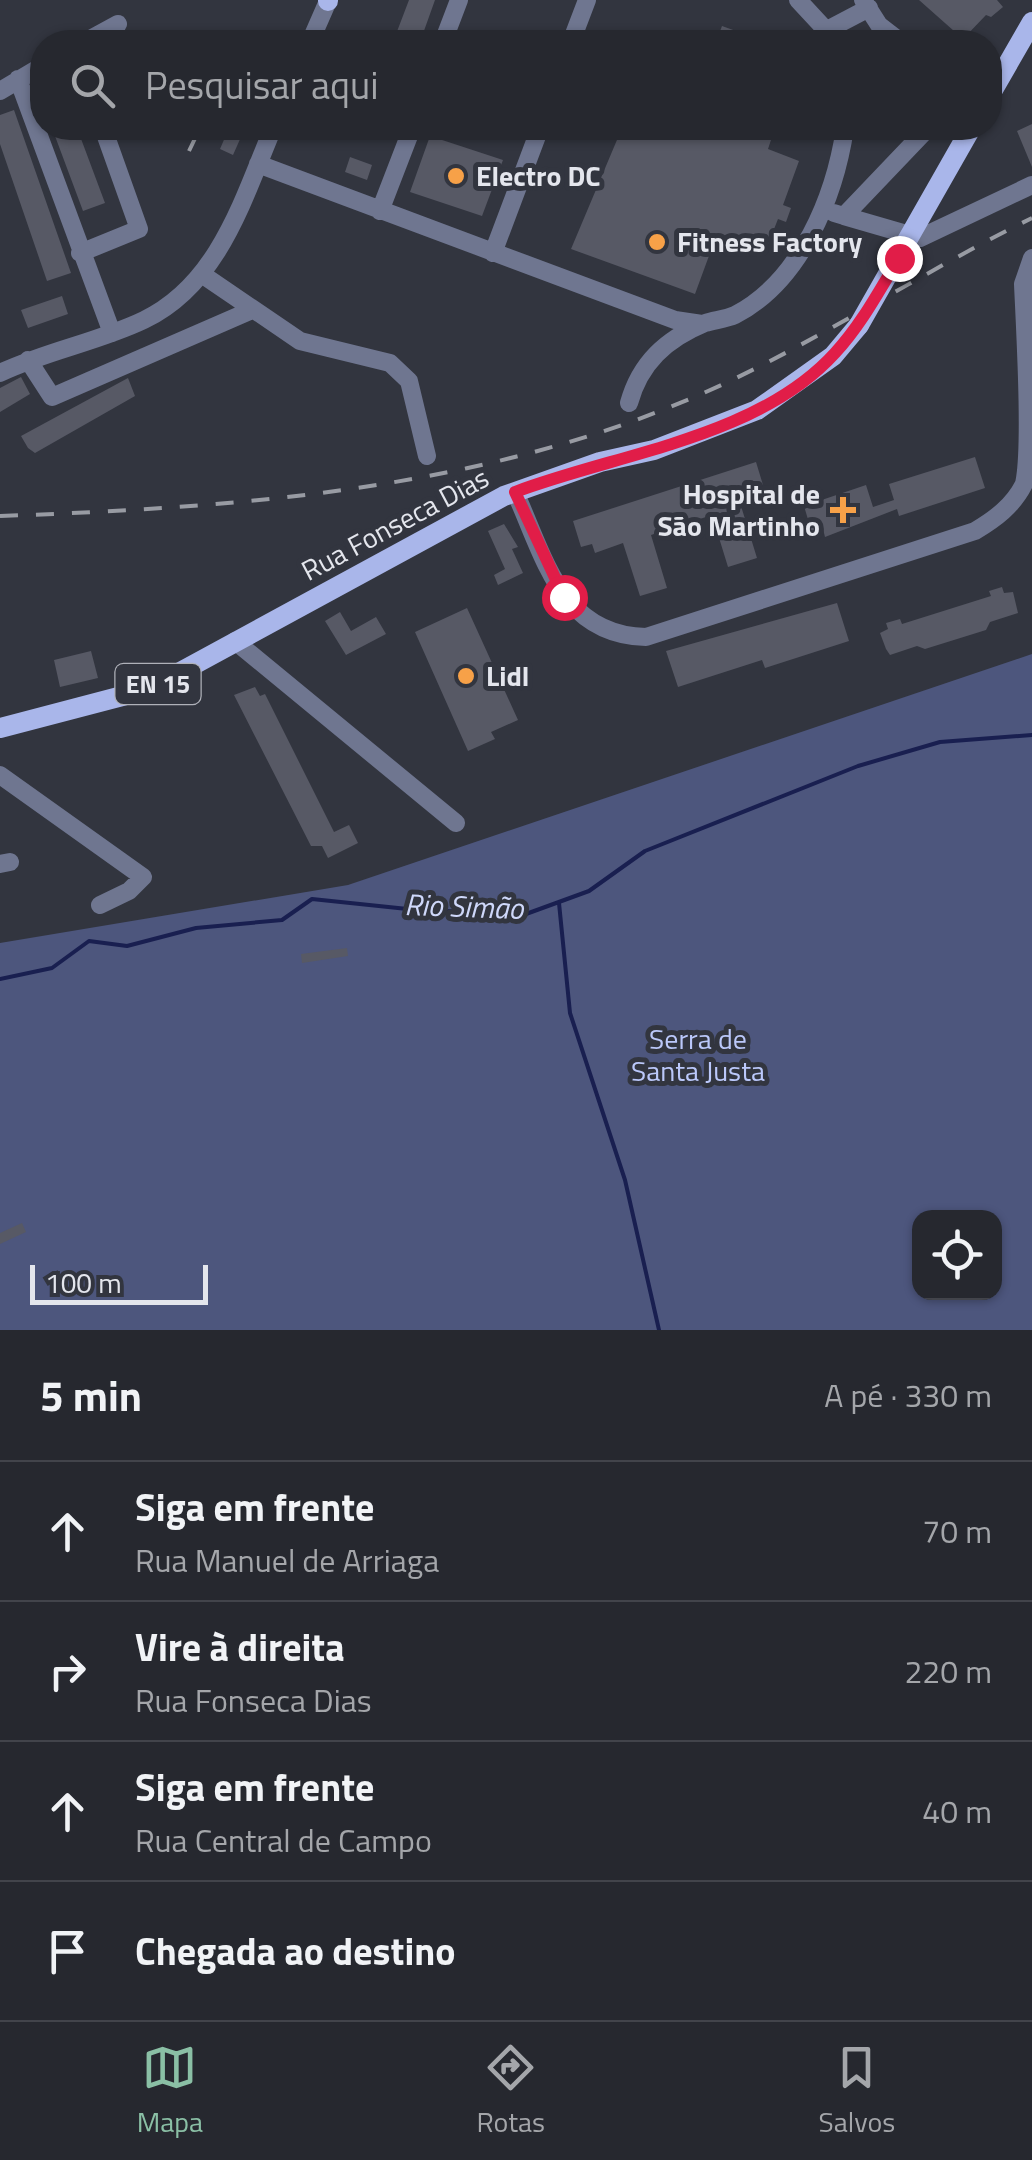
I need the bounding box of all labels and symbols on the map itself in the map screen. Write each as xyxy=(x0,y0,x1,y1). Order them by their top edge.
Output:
place label: Electro DC xyxy=(476,154,601,197)
marker: Electro DC xyxy=(445,165,467,187)
place label: Fitness Factory xyxy=(677,220,862,263)
marker: Fitness Factory xyxy=(646,231,668,253)
route end xyxy=(877,236,923,282)
street label: Rua Fonseca Dias xyxy=(293,456,496,591)
place label: Hospital de São Martinho xyxy=(657,472,820,547)
marker: Hospital de São Martinho xyxy=(830,497,856,523)
route start xyxy=(542,575,588,621)
place label: Lidl xyxy=(486,654,529,697)
road number: EN 15 xyxy=(116,664,200,704)
marker: Lidl xyxy=(455,665,477,687)
water label: Rio Simão xyxy=(404,881,525,931)
park label: Serra de Santa Justa xyxy=(631,1017,765,1092)
scale bar xyxy=(30,1260,208,1304)

